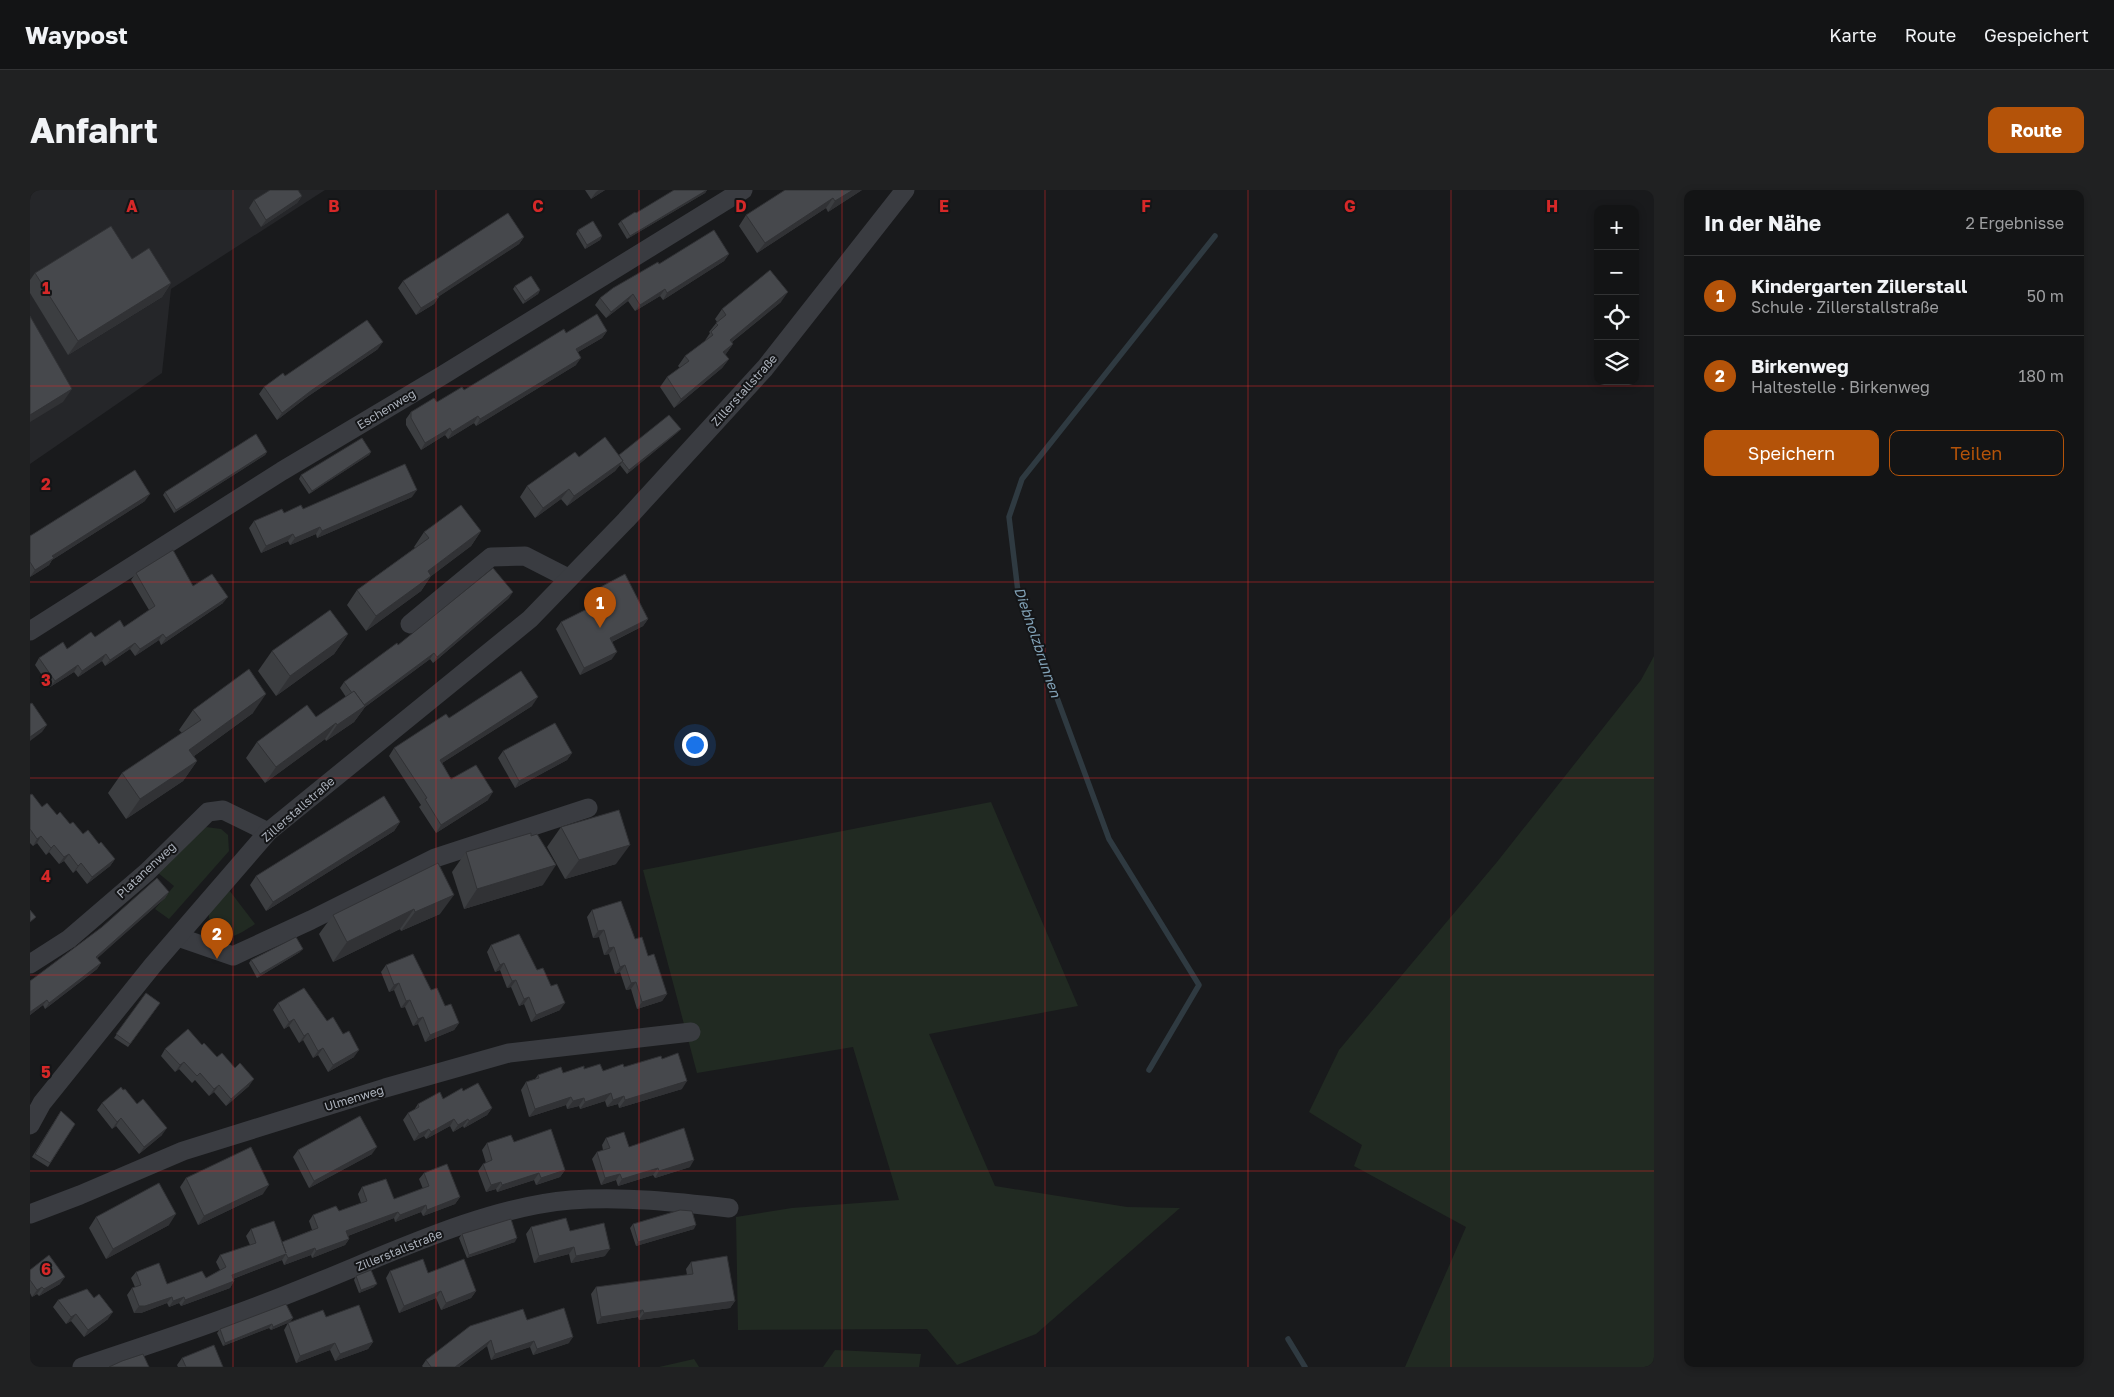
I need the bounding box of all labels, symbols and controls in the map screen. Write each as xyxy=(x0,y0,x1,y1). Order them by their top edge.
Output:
text: Waypost xyxy=(25,20,128,49)
text: Karte xyxy=(1829,24,1877,46)
text: Route xyxy=(1905,24,1956,46)
text: Gespeichert xyxy=(1984,24,2089,46)
button: Route xyxy=(1988,107,2084,153)
text: Anfahrt xyxy=(30,109,158,151)
text: A xyxy=(126,196,138,216)
text: B xyxy=(328,196,340,216)
text: C xyxy=(532,196,544,216)
text: D xyxy=(735,196,747,216)
text: E xyxy=(939,196,949,216)
text: F xyxy=(1141,196,1151,216)
text: G xyxy=(1344,196,1356,216)
text: H xyxy=(1546,196,1558,216)
map controls xyxy=(1594,205,1639,385)
button: + xyxy=(1594,205,1639,250)
text: In der Nähe xyxy=(1704,210,1821,236)
text: 2 Ergebnisse xyxy=(1966,213,2064,233)
button: − xyxy=(1594,250,1639,295)
text: Kindergarten Zillerstall xyxy=(1751,274,1967,297)
text: 1 xyxy=(42,278,50,298)
text: 1 xyxy=(1716,286,1724,306)
text: 50 m xyxy=(2027,286,2064,306)
button: locate xyxy=(1594,295,1639,340)
text: Schule · Zillerstallstraße xyxy=(1751,297,1939,317)
button: layers xyxy=(1594,340,1639,385)
street label: Zillerstallstraße xyxy=(708,351,780,429)
text: Birkenweg xyxy=(1751,354,1849,377)
text: 2 xyxy=(1715,366,1725,386)
text: 180 m xyxy=(2018,366,2064,386)
text: Haltestelle · Birkenweg xyxy=(1751,377,1930,397)
street label: Eschenweg xyxy=(354,386,418,432)
button: Speichern xyxy=(1704,430,1879,476)
button: Teilen xyxy=(1889,430,2064,476)
text: 2 xyxy=(41,474,51,494)
water label: Diebholzbrunnen xyxy=(1011,585,1065,701)
pin: 1 xyxy=(584,587,616,628)
text: 3 xyxy=(41,670,51,690)
your location xyxy=(682,732,708,758)
street label: Zillerstallstraße xyxy=(258,773,338,845)
street label: Platanenweg xyxy=(113,839,179,901)
text: 4 xyxy=(41,866,51,886)
pin: 2 xyxy=(201,918,233,959)
text: 5 xyxy=(41,1062,51,1082)
street label: Ulmenweg xyxy=(322,1082,386,1114)
street label: Zillerstallstraße xyxy=(354,1226,444,1274)
text: 6 xyxy=(41,1259,51,1279)

